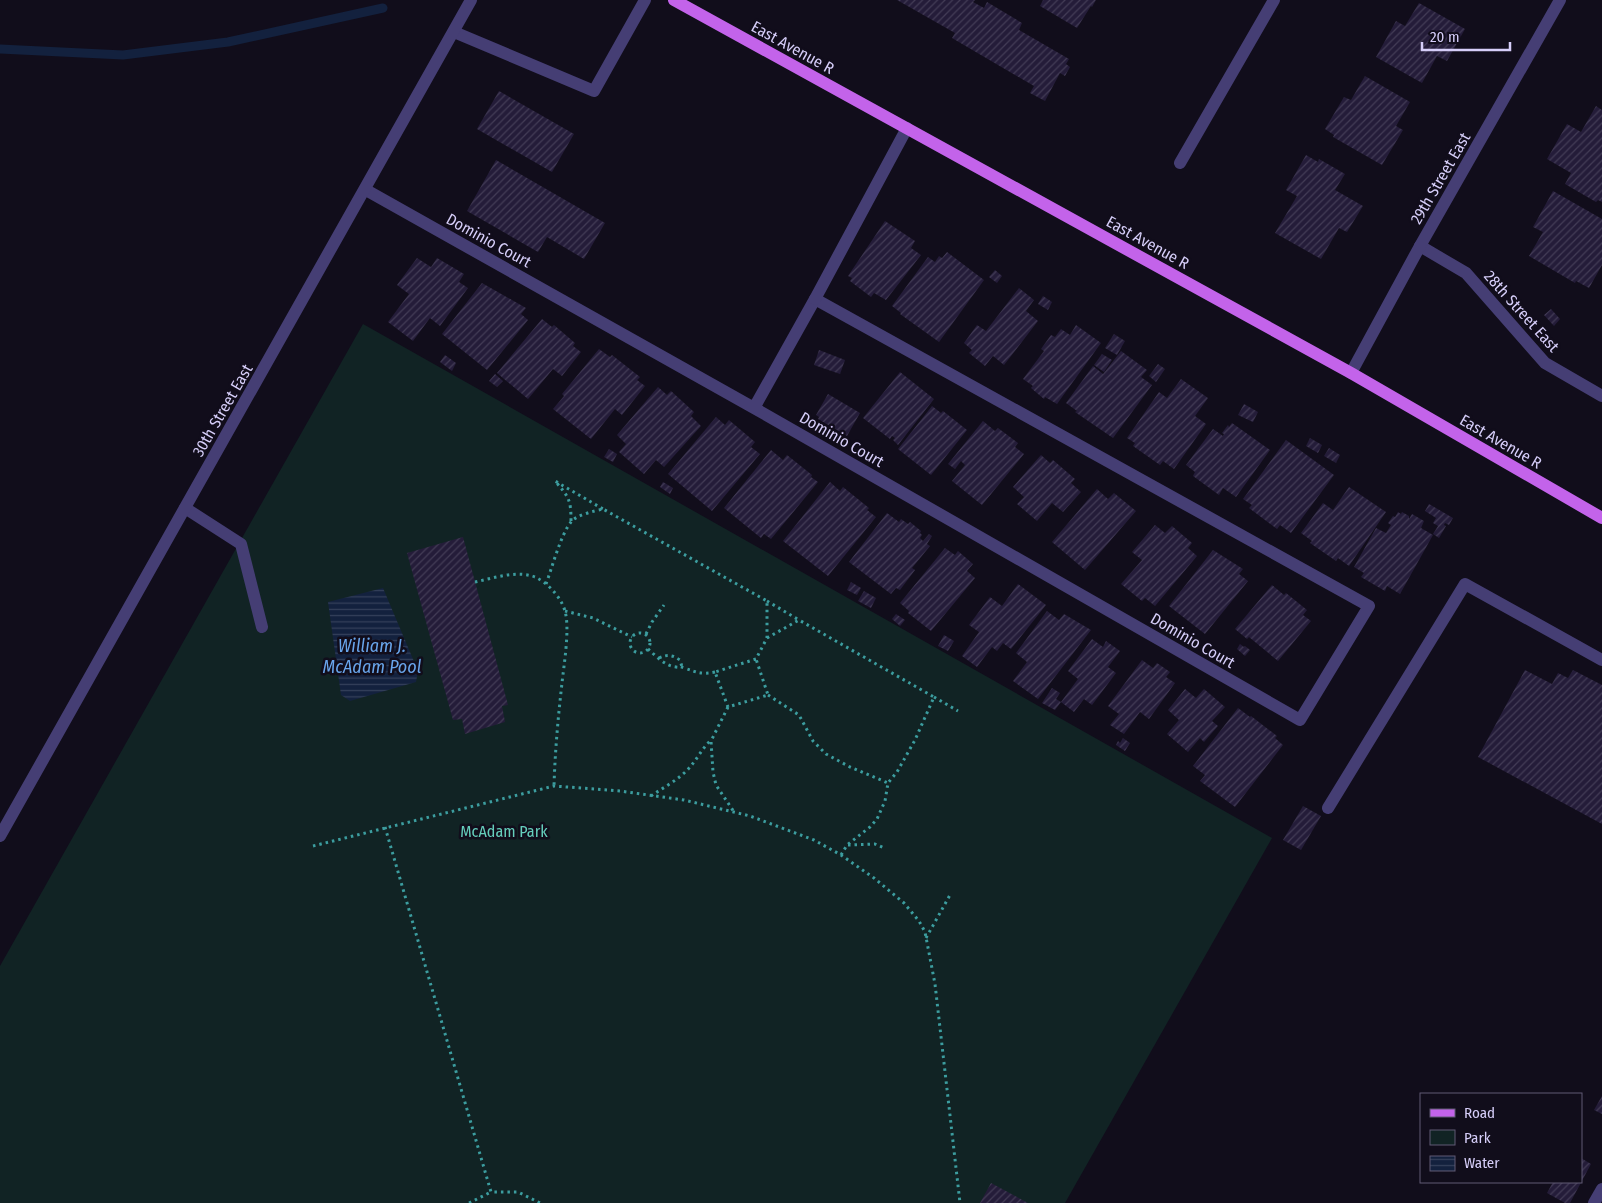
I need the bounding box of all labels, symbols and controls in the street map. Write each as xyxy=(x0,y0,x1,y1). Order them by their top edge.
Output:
street label: East Avenue R xyxy=(748,17,838,78)
scale bar xyxy=(1422,20,1510,52)
text: 20 m xyxy=(1430,28,1460,46)
street label: 29th Street East xyxy=(1407,129,1475,227)
street label: Dominio Court xyxy=(443,209,535,272)
street label: East Avenue R xyxy=(1103,212,1193,273)
street label: 28th Street East xyxy=(1480,267,1564,356)
street label: 30th Street East xyxy=(188,360,257,460)
street label: Dominio Court xyxy=(796,408,888,472)
street label: East Avenue R xyxy=(1456,410,1545,473)
street label: Dominio Court xyxy=(1147,609,1239,673)
water label: William J. McAdam Pool xyxy=(323,635,422,678)
park label: McAdam Park xyxy=(460,822,548,841)
legend xyxy=(1420,1093,1582,1183)
text: Road xyxy=(1464,1104,1495,1122)
text: Park xyxy=(1464,1129,1491,1147)
text: Water xyxy=(1464,1154,1500,1172)

